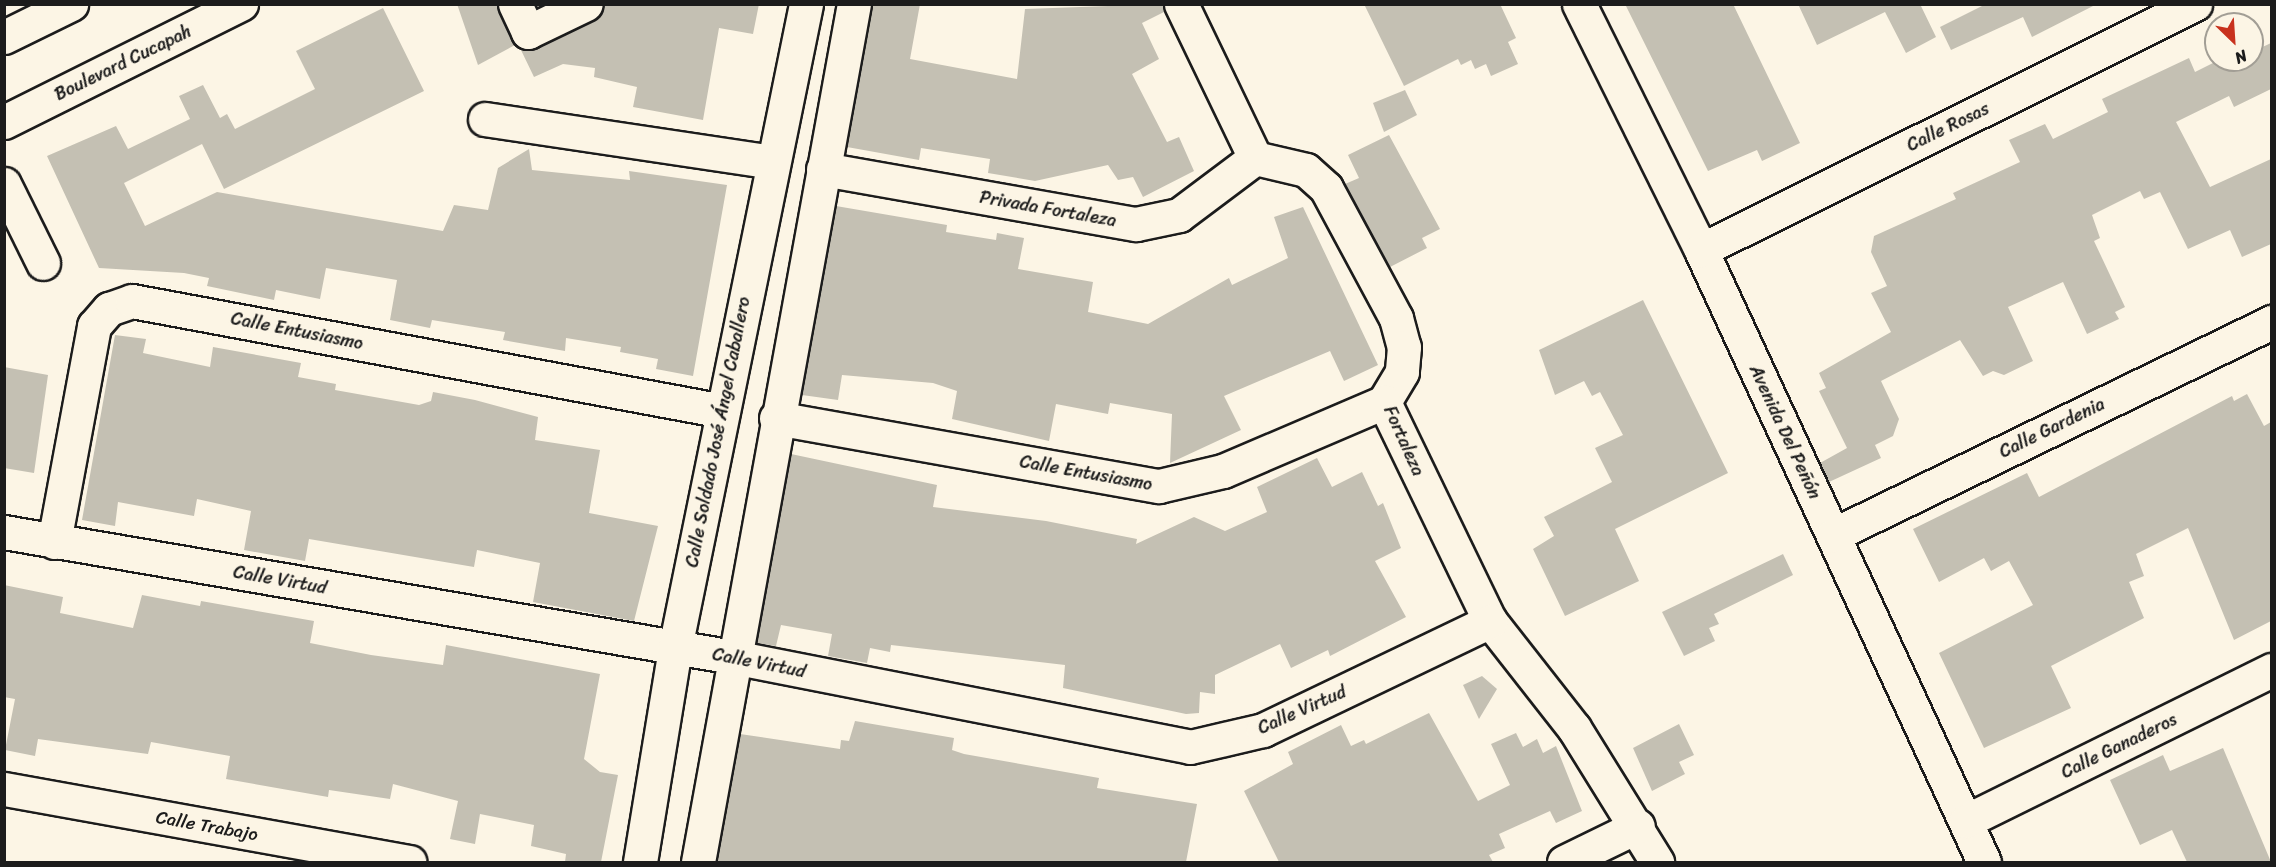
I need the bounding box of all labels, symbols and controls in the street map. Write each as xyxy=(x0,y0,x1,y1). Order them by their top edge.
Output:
north arrow xyxy=(2204,12,2264,72)
street label: Boulevard Cucapah xyxy=(51,20,195,106)
text: N xyxy=(2230,41,2252,72)
street label: Calle Rosas xyxy=(1903,98,1993,156)
street label: Privada Fortaleza xyxy=(978,186,1118,232)
street label: Calle Soldado José Ángel Caballero xyxy=(681,295,755,569)
street label: Calle Entusiasmo xyxy=(229,308,365,354)
street label: Avenida Del Peñón xyxy=(1744,361,1826,503)
street label: Calle Gardenia xyxy=(1996,393,2108,463)
street label: Fortaleza xyxy=(1379,403,1429,479)
street label: Calle Entusiasmo xyxy=(1018,451,1154,495)
street label: Calle Virtud xyxy=(232,561,328,599)
street label: Calle Virtud xyxy=(711,643,807,683)
street label: Calle Virtud xyxy=(1254,681,1350,739)
street label: Calle Ganaderos xyxy=(2057,709,2181,783)
street label: Calle Trabajo xyxy=(155,807,259,845)

